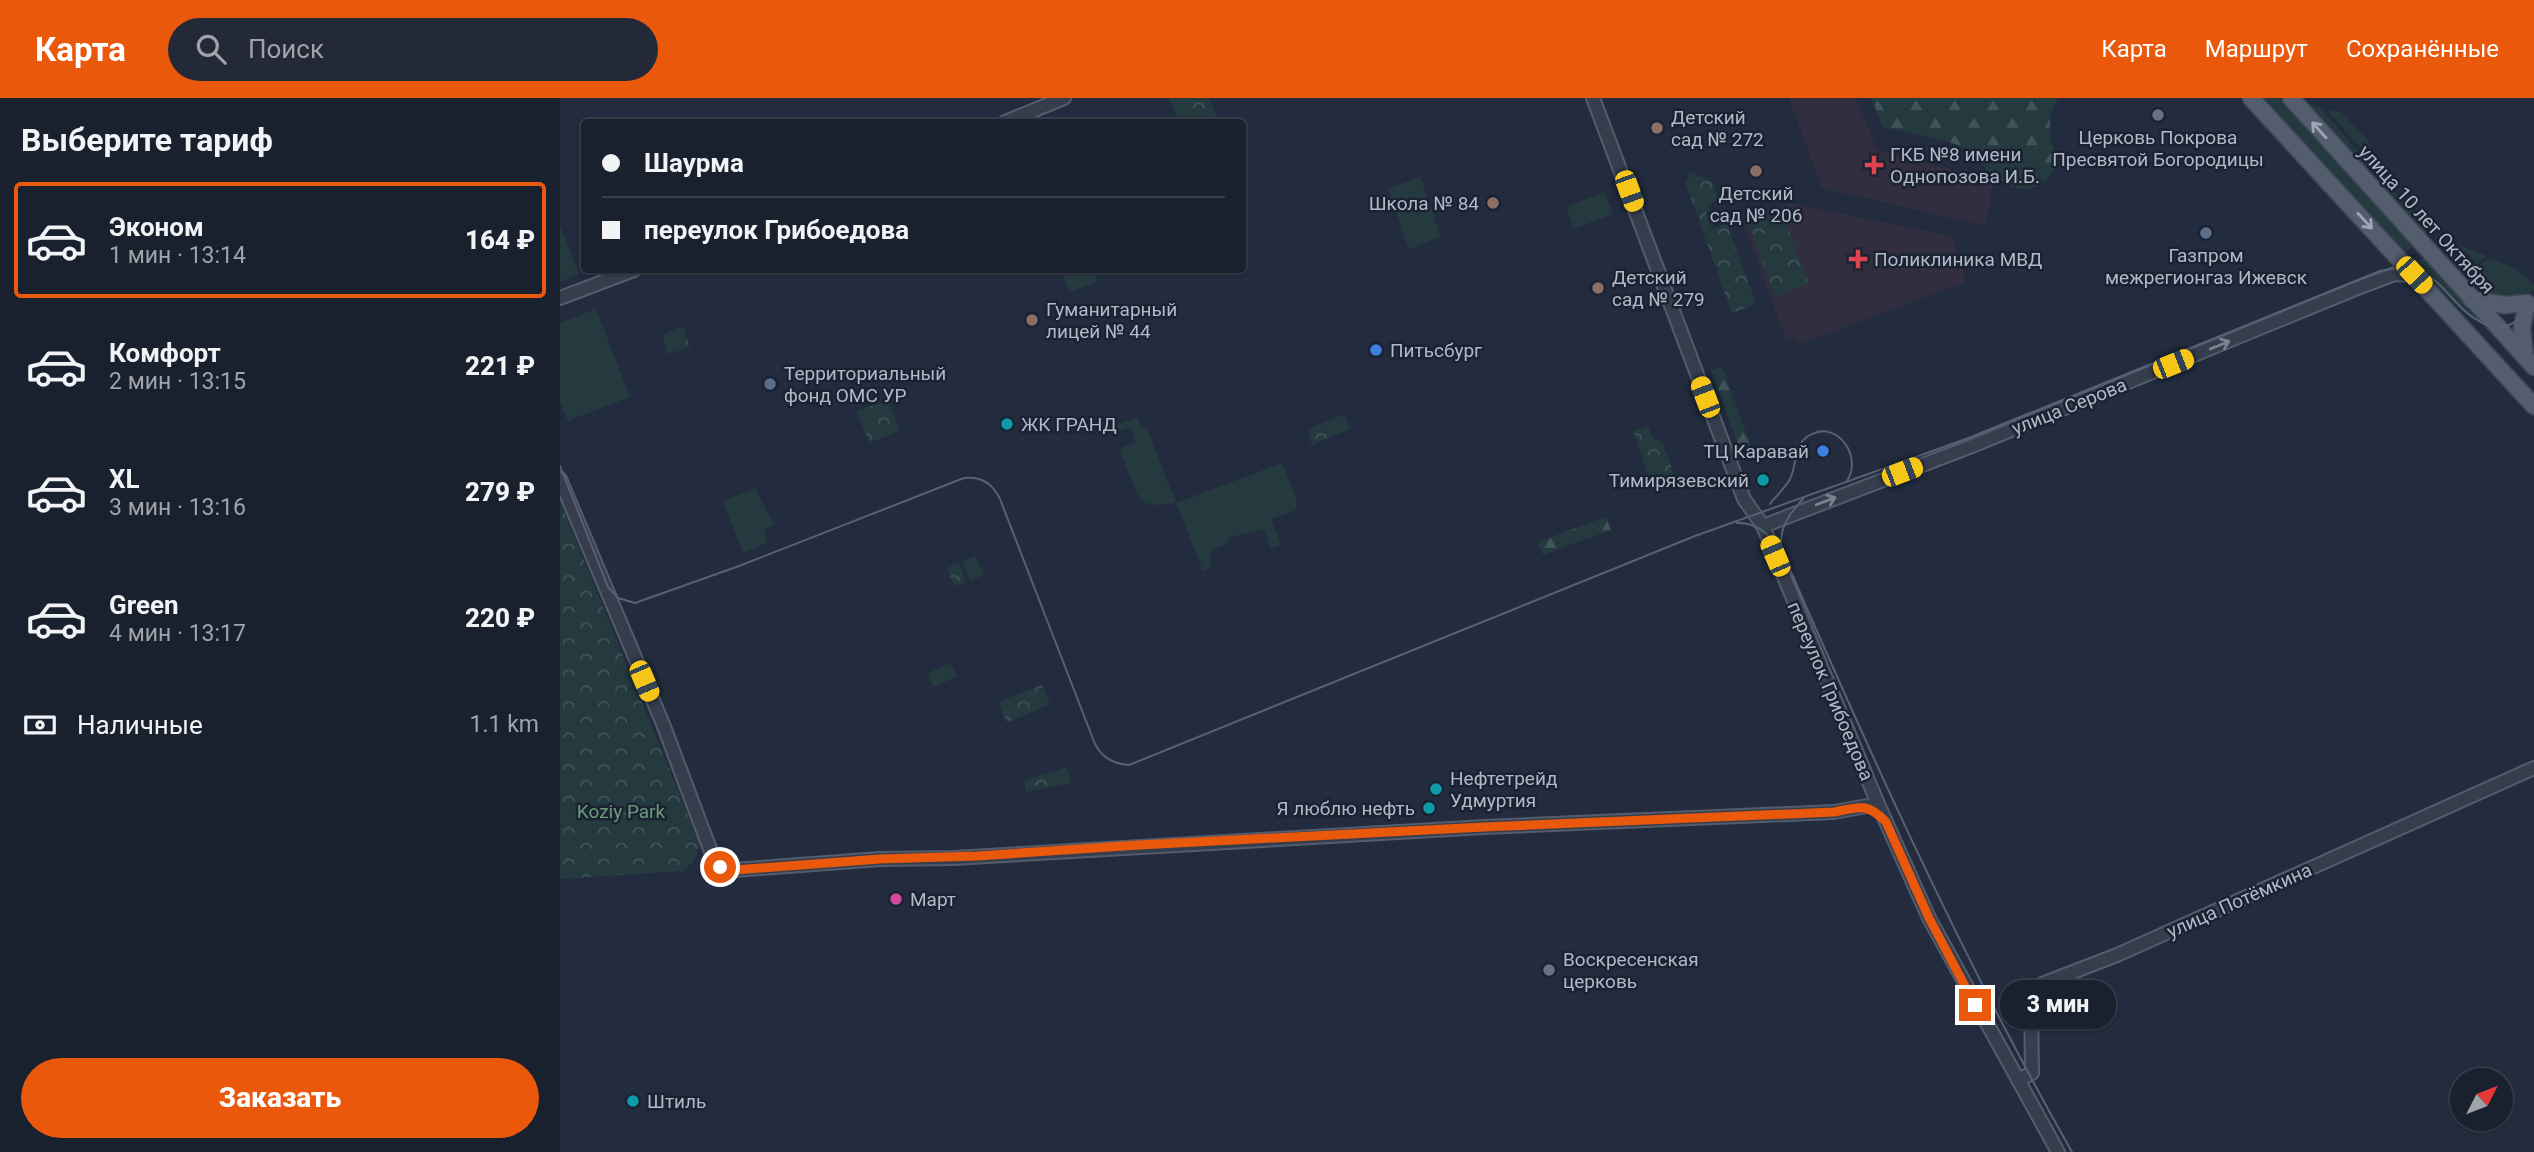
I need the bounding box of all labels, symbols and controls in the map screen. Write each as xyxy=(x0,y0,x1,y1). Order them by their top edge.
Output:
search box xyxy=(168,18,658,81)
text: Карта xyxy=(35,30,126,69)
icon: search xyxy=(192,30,230,68)
text: Поиск xyxy=(248,34,324,64)
text: Карта xyxy=(2101,35,2167,63)
text: Маршрут xyxy=(2205,35,2308,63)
text: Сохранённые xyxy=(2346,35,2499,63)
place label: Детский сад № 272 xyxy=(1671,106,1764,151)
marker: Церковь Покрова Пресвятой Богородицы xyxy=(2150,107,2166,123)
marker: Детский сад № 272 xyxy=(1649,120,1665,136)
text: Выберите тариф xyxy=(21,121,273,159)
one-way arrow xyxy=(2311,122,2328,139)
place label: Церковь Покрова Пресвятой Богородицы xyxy=(2052,126,2264,171)
street label: улица 10 лет Октября xyxy=(2354,140,2499,298)
place label: ГКБ №8 имени Однопозова И.Б. xyxy=(1890,143,2040,188)
text: Шаурма xyxy=(644,148,744,178)
marker: ГКБ №8 имени Однопозова И.Б. xyxy=(1864,155,1884,175)
marker: Детский сад № 206 xyxy=(1748,163,1764,179)
car xyxy=(1612,168,1647,214)
place label: Детский сад № 206 xyxy=(1710,182,1802,227)
place label: Школа № 84 xyxy=(1369,192,1479,215)
marker: Школа № 84 xyxy=(1485,195,1501,211)
icon: car xyxy=(25,209,88,272)
text: Эконом xyxy=(109,212,204,242)
one-way arrow xyxy=(2357,212,2373,230)
text: переулок Грибоедова xyxy=(644,215,909,245)
text: 164 ₽ xyxy=(465,225,535,255)
marker: Газпром межрегионгаз Ижевск xyxy=(2198,225,2214,241)
text: 1 мин · 13:14 xyxy=(109,242,246,269)
place label: Газпром межрегионгаз Ижевск xyxy=(2105,244,2308,289)
place label: Поликлиника МВД xyxy=(1874,248,2042,271)
marker: Поликлиника МВД xyxy=(1848,249,1868,269)
car xyxy=(2392,252,2437,298)
place label: Детский сад № 279 xyxy=(1612,266,1705,311)
marker: Детский сад № 279 xyxy=(1590,280,1606,296)
place label: Гуманитарный лицей № 44 xyxy=(1046,298,1177,343)
marker: Гуманитарный лицей № 44 xyxy=(1024,312,1040,328)
icon: car xyxy=(25,335,88,398)
text: Комфорт xyxy=(109,338,221,368)
one-way arrow xyxy=(2209,338,2230,351)
place label: Питьсбург xyxy=(1390,339,1482,362)
marker: Питьсбург xyxy=(1368,342,1384,358)
car xyxy=(2150,346,2197,382)
text: 221 ₽ xyxy=(465,351,535,381)
place label: Территориальный фонд ОМС УР xyxy=(784,362,946,407)
text: 2 мин · 13:15 xyxy=(109,368,246,395)
street label: улица Серова xyxy=(2008,373,2130,440)
car xyxy=(1688,374,1723,420)
marker: Территориальный фонд ОМС УР xyxy=(762,376,778,392)
place label: ЖК ГРАНД xyxy=(1021,413,1117,436)
marker: ЖК ГРАНД xyxy=(999,416,1015,432)
place label: ТЦ Каравай xyxy=(1703,440,1809,463)
marker: ТЦ Каравай xyxy=(1815,443,1831,459)
car xyxy=(1879,455,1926,489)
icon: car xyxy=(25,461,88,524)
text: XL xyxy=(109,464,140,494)
place label: Тимирязевский xyxy=(1609,469,1749,492)
marker: Тимирязевский xyxy=(1755,472,1771,488)
text: 279 ₽ xyxy=(465,477,535,507)
text: 3 мин · 13:16 xyxy=(109,494,246,521)
one-way arrow xyxy=(1815,494,1837,507)
car xyxy=(1758,533,1793,579)
icon: car xyxy=(25,587,88,650)
text: Green xyxy=(109,590,179,620)
street label: переулок Грибоедова xyxy=(1782,598,1879,784)
text: 220 ₽ xyxy=(465,603,535,633)
text: 4 мин · 13:17 xyxy=(109,620,246,647)
car xyxy=(627,658,662,704)
icon: cash xyxy=(21,706,59,744)
text: Наличные xyxy=(77,710,203,740)
text: 1.1 km xyxy=(470,711,539,738)
place label: Нефтетрейд Удмуртия xyxy=(1450,767,1557,812)
marker: Нефтетрейд Удмуртия xyxy=(1428,781,1444,797)
place label: Я люблю нефть xyxy=(1276,797,1415,820)
park label: Koziy Park xyxy=(577,800,666,823)
marker: Я люблю нефть xyxy=(1421,800,1437,816)
route start xyxy=(704,851,736,883)
street label: улица Потёмкина xyxy=(2163,858,2315,943)
place label: Март xyxy=(910,888,956,911)
marker: Март xyxy=(888,891,904,907)
place label: Воскресенская церковь xyxy=(1563,948,1699,993)
marker: Воскресенская церковь xyxy=(1541,962,1557,978)
callout: 3 мин xyxy=(2000,981,2115,1030)
route end xyxy=(1959,989,1991,1021)
text: 3 мин xyxy=(2027,991,2089,1018)
button: Заказать xyxy=(21,1058,539,1138)
north arrow xyxy=(2450,1068,2513,1130)
map controls xyxy=(2450,1068,2513,1131)
place label: Штиль xyxy=(647,1090,706,1113)
marker: Штиль xyxy=(625,1093,641,1109)

